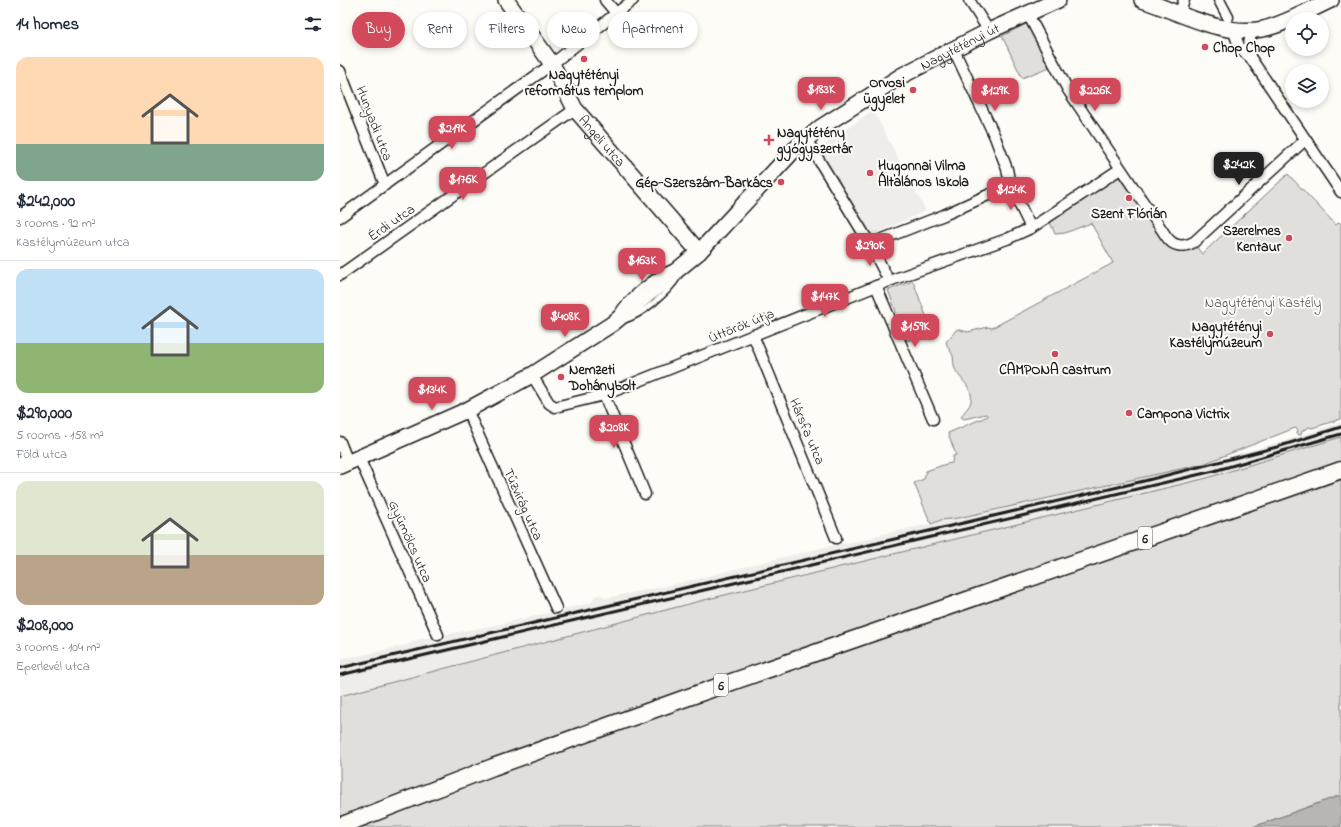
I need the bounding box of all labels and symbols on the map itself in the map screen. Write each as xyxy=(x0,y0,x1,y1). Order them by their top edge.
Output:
street label: Nagytétényi út xyxy=(917,18,1004,76)
place label: Chop Chop xyxy=(1213,38,1275,59)
marker: Chop Chop xyxy=(1200,42,1210,52)
marker: Nagytétényi református templom xyxy=(579,54,589,64)
place label: Nagytétényi református templom xyxy=(525,65,643,102)
place label: Orvosi ügyelet xyxy=(863,73,905,112)
pin: $183K xyxy=(793,77,849,111)
pin: $129K xyxy=(967,78,1023,112)
pin: $226K xyxy=(1067,78,1123,112)
street label: Hunyadi utca xyxy=(349,83,398,164)
marker: Orvosi ügyelet xyxy=(908,85,918,95)
street label: Angeli utca xyxy=(573,111,630,172)
pin: $219K xyxy=(424,116,480,150)
place label: Nagytétény gyógyszertár xyxy=(776,123,853,162)
marker: Nagytétény gyógyszertár xyxy=(764,135,774,145)
pin: $242K xyxy=(1211,152,1267,186)
place label: Hugonnai Vilma Általános Iskola xyxy=(878,156,969,193)
pin: $176K xyxy=(435,167,491,201)
marker: Hugonnai Vilma Általános Iskola xyxy=(865,168,875,178)
place label: Gép-Szerszám-Barkács xyxy=(636,173,773,194)
marker: Gép-Szerszám-Barkács xyxy=(776,177,786,187)
pin: $124K xyxy=(983,177,1039,211)
marker: Szent Flórián xyxy=(1124,193,1134,203)
street label: Érdi utca xyxy=(364,199,420,247)
place label: Szent Flórián xyxy=(1091,204,1167,225)
place label: Szerelmes Kentaur xyxy=(1223,221,1282,258)
pin: $290K xyxy=(842,233,898,267)
marker: Szerelmes Kentaur xyxy=(1284,233,1294,243)
pin: $163K xyxy=(614,248,670,282)
pin: $147K xyxy=(797,284,853,318)
park label: Nagytétényi Kastély xyxy=(1205,293,1321,315)
pin: $408K xyxy=(537,304,593,338)
street label: Úttörők útja xyxy=(705,304,778,349)
pin: $159K xyxy=(887,314,943,348)
place label: Nagytétényi Kastélymúzeum xyxy=(1170,317,1262,356)
marker: Nagytétényi Kastélymúzeum xyxy=(1265,329,1275,339)
marker: CAMPONA castrum xyxy=(1050,349,1060,359)
place label: Nemzeti Dohánybolt xyxy=(568,360,636,399)
place label: CAMPONA castrum xyxy=(999,360,1111,381)
marker: Nemzeti Dohánybolt xyxy=(556,372,566,382)
pin: $134K xyxy=(404,377,460,411)
street label: Hársfa utca xyxy=(783,395,830,468)
place label: Campona Victrix xyxy=(1137,404,1231,425)
marker: Campona Victrix xyxy=(1124,408,1134,418)
pin: $208K xyxy=(586,415,642,449)
street label: Tűzvirág utca xyxy=(497,465,548,544)
street label: Gyümölcs utca xyxy=(381,497,437,586)
road number: 6 xyxy=(1138,527,1152,549)
road number: 6 xyxy=(714,674,728,696)

